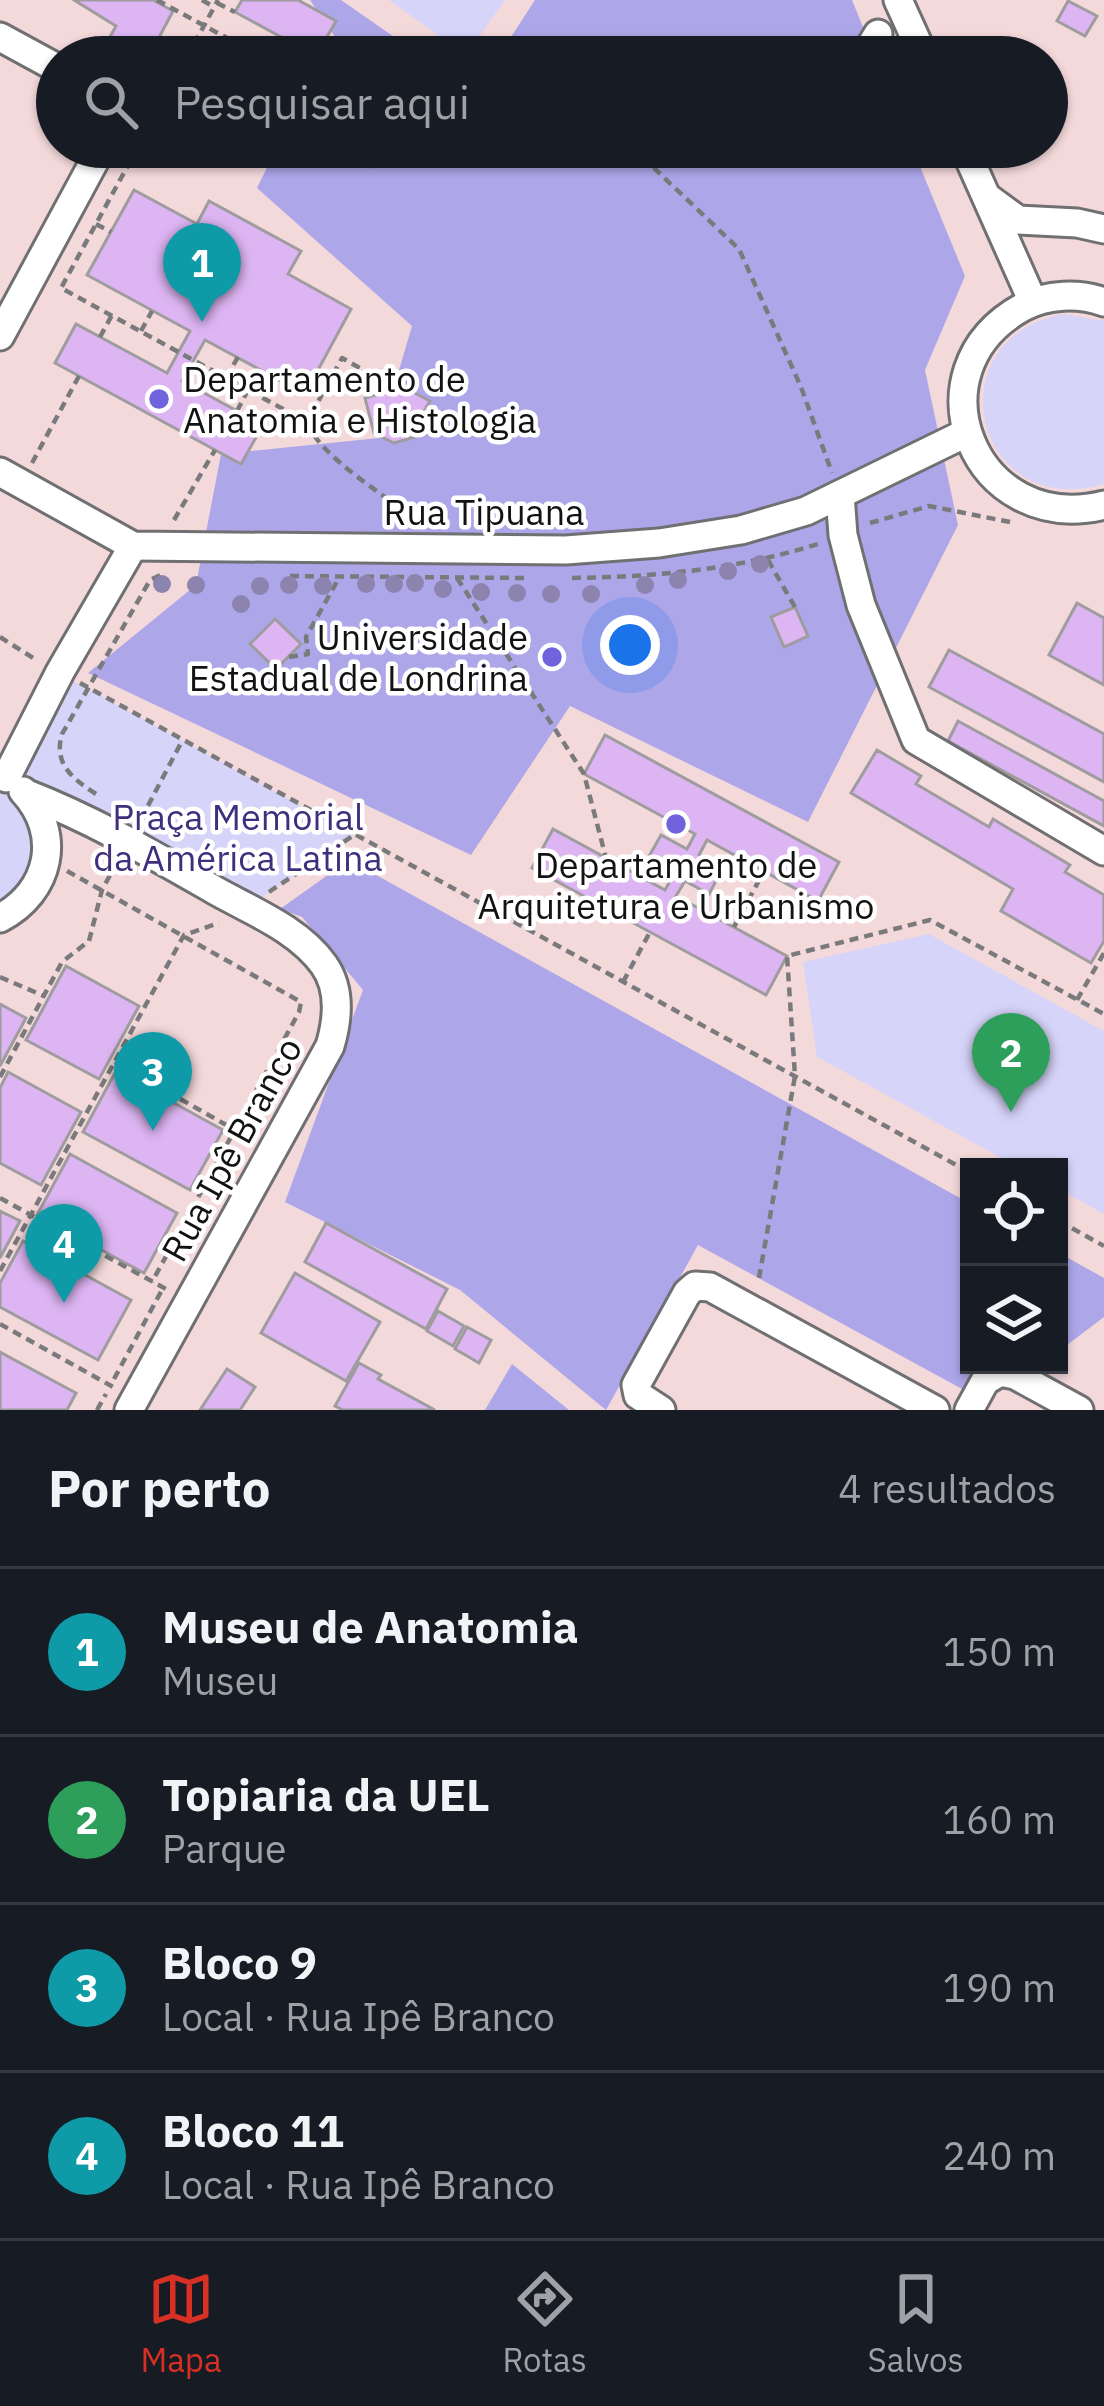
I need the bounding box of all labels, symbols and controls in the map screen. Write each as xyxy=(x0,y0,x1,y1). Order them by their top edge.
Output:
search box xyxy=(36,36,1068,168)
icon: search xyxy=(78,69,144,135)
text: Pesquisar aqui xyxy=(174,73,470,131)
pin: 1 xyxy=(163,223,241,322)
place label: Departamento de Anatomia e Histologia xyxy=(183,355,536,443)
marker: Departamento de Anatomia e Histologia xyxy=(146,386,172,412)
street label: Rua Tipuana xyxy=(383,488,585,535)
place label: Universidade Estadual de Londrina xyxy=(189,613,528,701)
your location xyxy=(600,615,660,675)
marker: Universidade Estadual de Londrina xyxy=(539,644,565,670)
park label: Praça Memorial da América Latina xyxy=(93,793,383,881)
marker: Departamento de Arquitetura e Urbanismo xyxy=(663,811,689,837)
place label: Departamento de Arquitetura e Urbanismo xyxy=(477,841,875,929)
pin: 2 xyxy=(972,1013,1050,1112)
street label: Rua Ipê Branco xyxy=(150,1029,312,1269)
pin: 3 xyxy=(114,1032,192,1131)
map controls xyxy=(960,1158,1068,1374)
button: locate xyxy=(960,1158,1068,1266)
pin: 4 xyxy=(25,1204,103,1303)
button: layers xyxy=(960,1266,1068,1374)
text: Por perto xyxy=(48,1455,270,1521)
text: 4 resultados xyxy=(838,1463,1056,1514)
text: Museu de Anatomia xyxy=(162,1597,578,1655)
text: 1 xyxy=(75,1626,99,1677)
text: 150 m xyxy=(943,1626,1056,1677)
text: Museu xyxy=(162,1655,278,1706)
text: Topiaria da UEL xyxy=(162,1765,490,1823)
text: 2 xyxy=(75,1794,99,1845)
text: 160 m xyxy=(943,1794,1056,1845)
text: Parque xyxy=(162,1823,286,1874)
text: Bloco 9 xyxy=(162,1933,317,1991)
text: 3 xyxy=(75,1962,99,2013)
text: 190 m xyxy=(943,1962,1056,2013)
text: Local · Rua Ipê Branco xyxy=(162,1991,555,2042)
text: Bloco 11 xyxy=(162,2101,344,2159)
text: 4 xyxy=(75,2130,99,2181)
text: 240 m xyxy=(943,2130,1056,2181)
text: Local · Rua Ipê Branco xyxy=(162,2159,555,2210)
tab: Mapa xyxy=(140,2266,222,2381)
tab: Rotas xyxy=(502,2266,587,2381)
tab: Salvos xyxy=(868,2266,964,2381)

